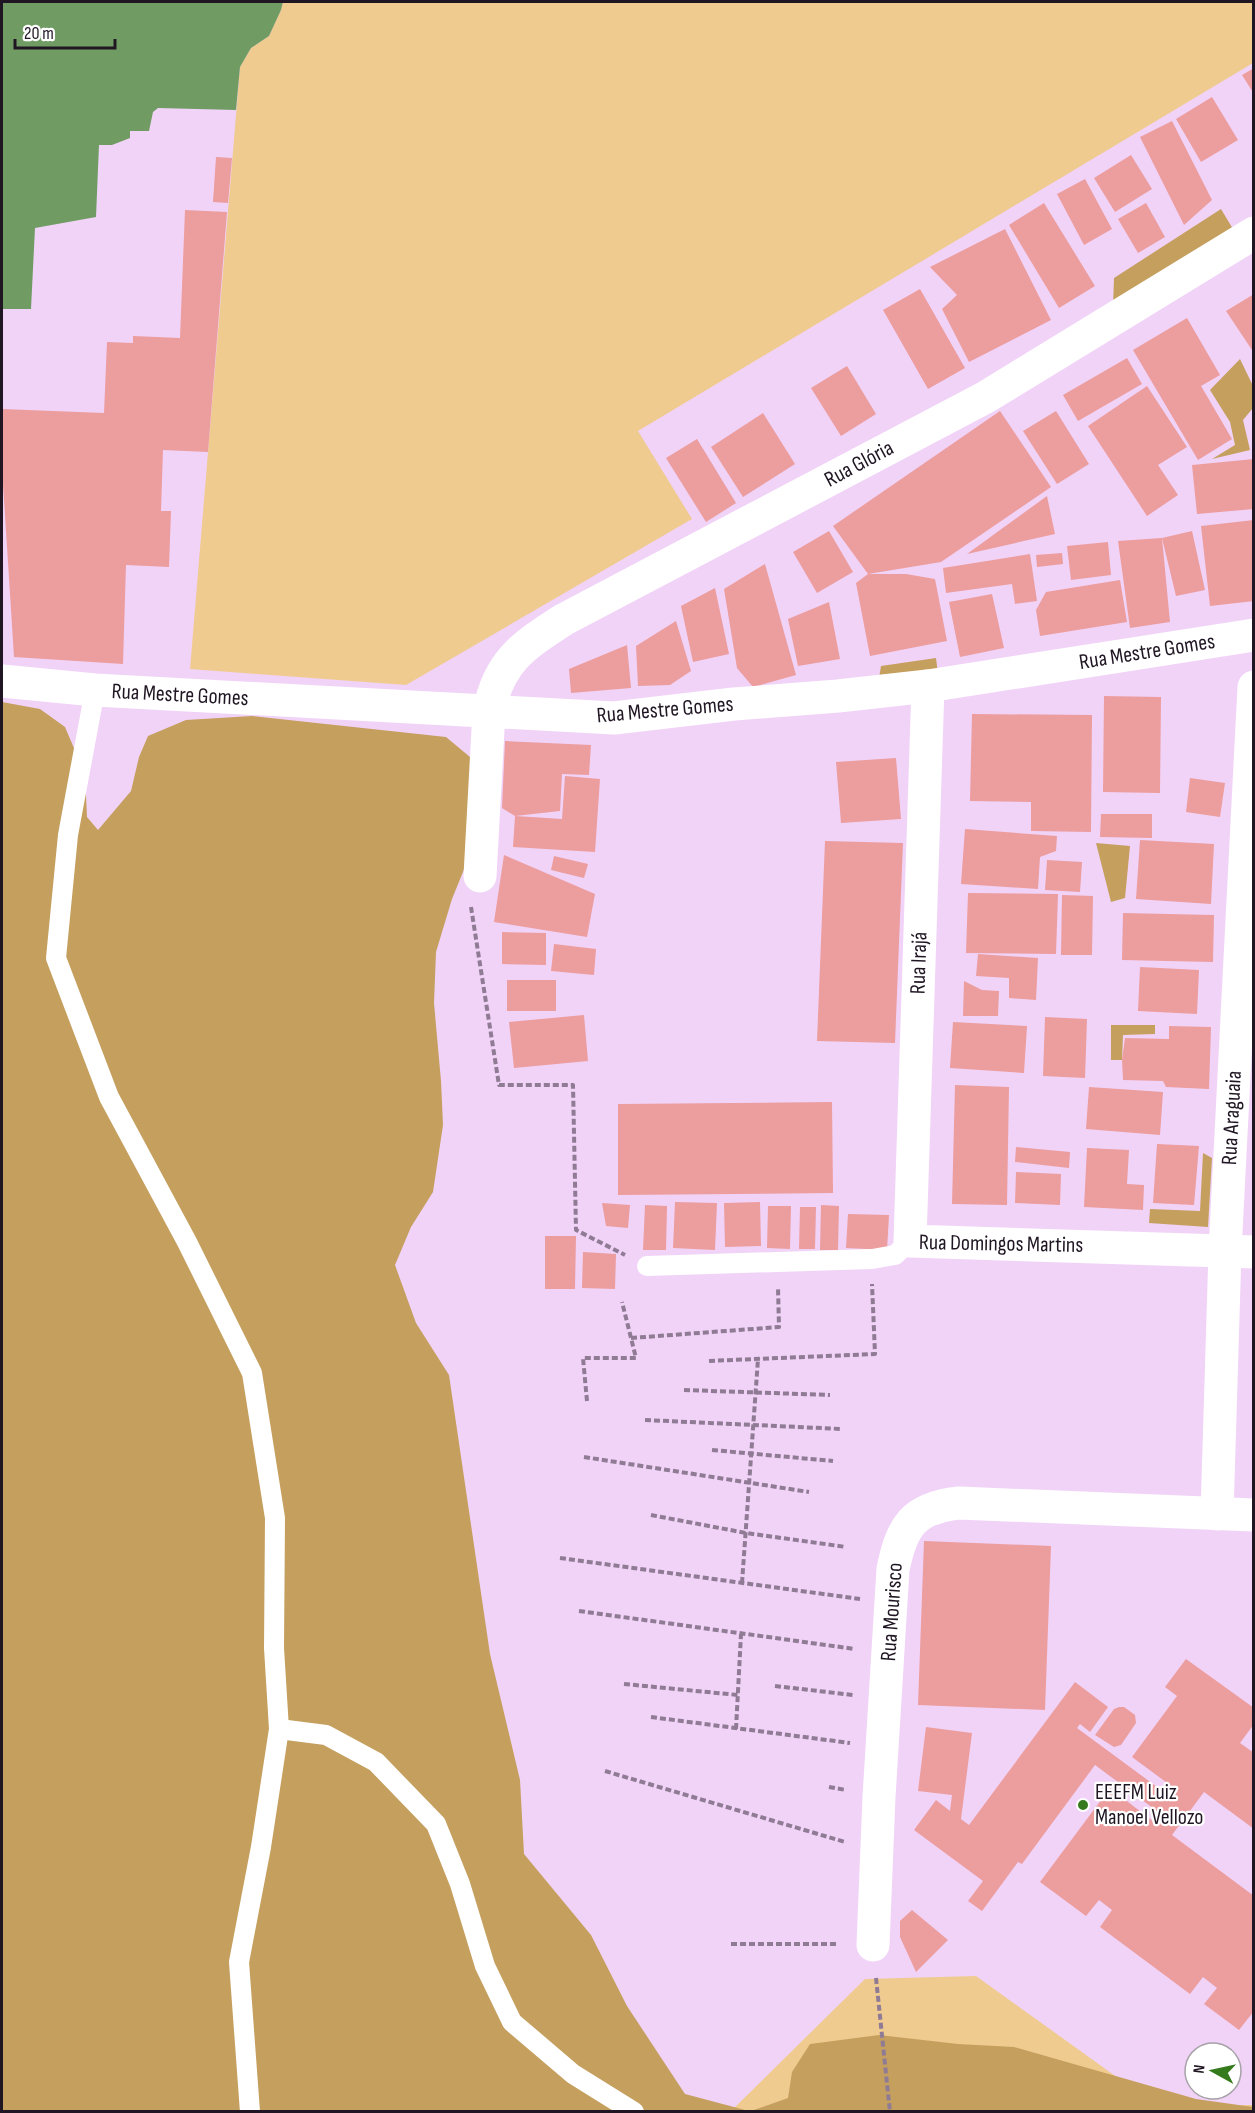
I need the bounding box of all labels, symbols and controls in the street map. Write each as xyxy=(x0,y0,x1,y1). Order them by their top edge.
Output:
scale bar xyxy=(15,12,116,50)
text: 20 m xyxy=(24,23,54,44)
street label: Rua Glória xyxy=(820,435,898,493)
street label: Rua Mestre Gomes xyxy=(1077,628,1217,676)
street label: Rua Mestre Gomes xyxy=(111,678,249,712)
street label: Rua Mestre Gomes xyxy=(595,691,735,729)
street label: Rua Irajá xyxy=(904,931,934,995)
street label: Rua Araguaia xyxy=(1216,1070,1248,1166)
street label: Rua Domingos Martins xyxy=(919,1229,1084,1259)
street label: Rua Mourisco xyxy=(875,1562,909,1662)
place label: EEEFM Luiz Manoel Vellozo xyxy=(1095,1779,1203,1831)
marker: EEEFM Luiz Manoel Vellozo xyxy=(1076,1798,1090,1812)
north arrow xyxy=(1183,2041,1243,2101)
text: N xyxy=(1190,2064,1210,2075)

